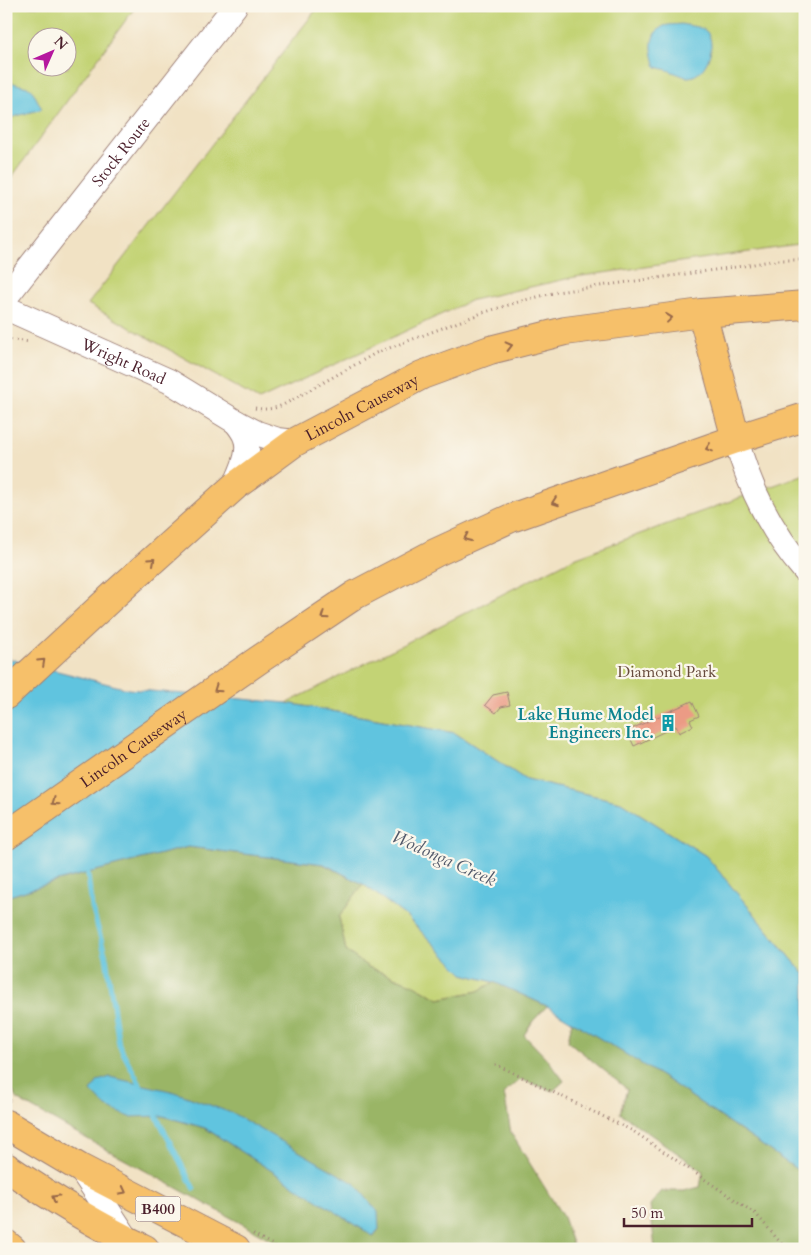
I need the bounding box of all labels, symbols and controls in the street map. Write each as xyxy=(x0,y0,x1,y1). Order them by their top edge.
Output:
north arrow xyxy=(28,28,78,78)
text: N xyxy=(50,32,72,54)
street label: Stock Route xyxy=(87,113,155,192)
one-way arrow xyxy=(665,313,673,324)
street label: Wright Road xyxy=(77,333,169,390)
one-way arrow xyxy=(504,341,512,351)
street label: Lincoln Causeway xyxy=(302,368,423,447)
one-way arrow xyxy=(705,442,713,452)
one-way arrow xyxy=(552,496,560,506)
one-way arrow xyxy=(463,532,472,543)
one-way arrow xyxy=(146,558,155,567)
one-way arrow xyxy=(321,609,330,619)
one-way arrow xyxy=(36,659,45,668)
park label: Diamond Park xyxy=(617,661,717,683)
one-way arrow xyxy=(213,683,223,692)
street label: Lincoln Causeway xyxy=(76,703,192,793)
place label: Lake Hume Model Engineers Inc. xyxy=(518,704,654,744)
building icon: Lake Hume Model Engineers Inc. xyxy=(658,713,678,733)
one-way arrow xyxy=(51,796,61,805)
water label: Wodonga Creek xyxy=(388,824,500,893)
one-way arrow xyxy=(118,1185,127,1195)
one-way arrow xyxy=(51,1195,60,1205)
scale bar xyxy=(624,1195,751,1227)
road number: B400 xyxy=(136,1196,180,1222)
text: 50 m xyxy=(631,1203,663,1223)

